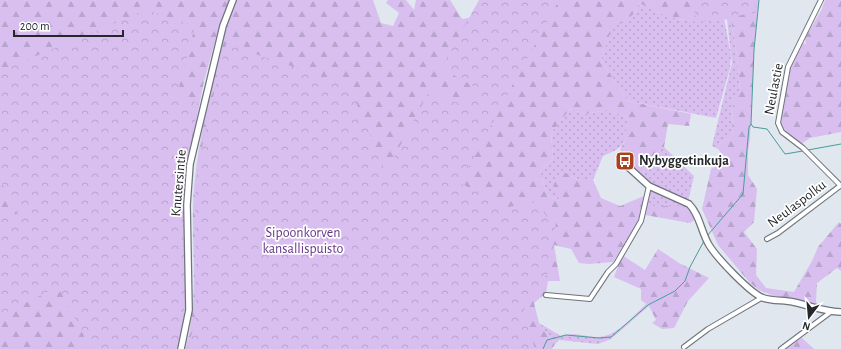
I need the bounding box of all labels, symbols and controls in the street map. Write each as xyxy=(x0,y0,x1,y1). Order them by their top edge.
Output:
scale bar xyxy=(14,12,123,38)
text: 200 m xyxy=(20,20,50,32)
street label: Neulastie xyxy=(762,62,786,116)
street label: Knutersintie xyxy=(169,149,189,217)
bus stop icon: Nybyggetinkuja xyxy=(614,150,636,172)
place label: Nybyggetinkuja xyxy=(639,154,729,168)
street label: Neulaspolku xyxy=(765,178,829,230)
park label: Sipoonkorven kansallispuisto xyxy=(263,226,344,256)
north arrow xyxy=(789,297,829,337)
text: N xyxy=(801,320,812,332)

